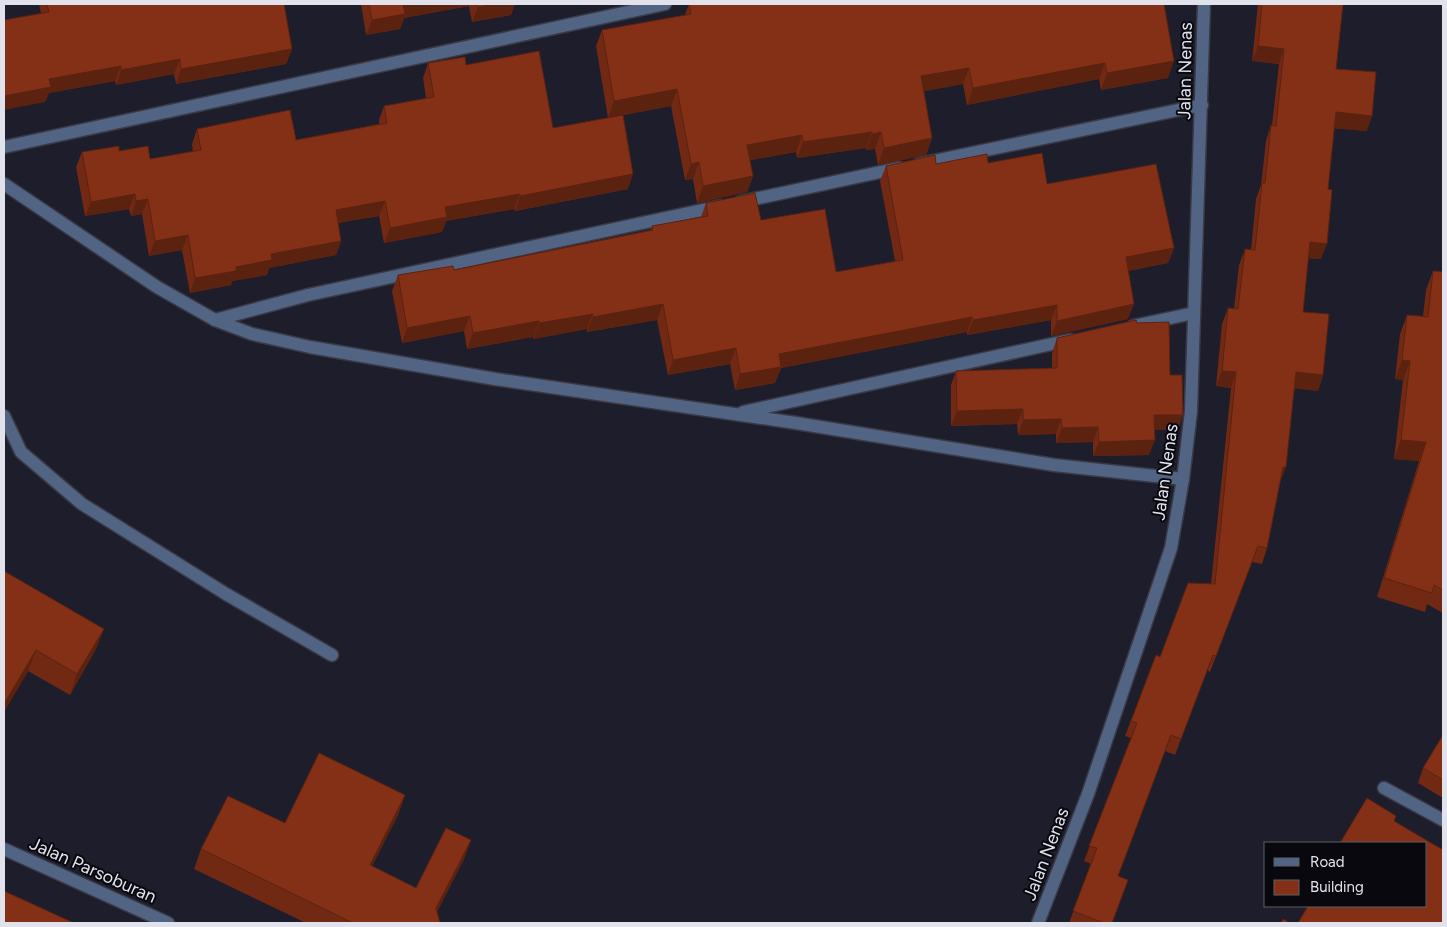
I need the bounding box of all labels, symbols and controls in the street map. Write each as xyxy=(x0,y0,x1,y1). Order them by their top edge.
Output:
street label: Jalan Nenas xyxy=(1173,22,1197,120)
street label: Jalan Nenas xyxy=(1147,422,1183,522)
street label: Jalan Nenas xyxy=(1018,805,1074,903)
street label: Jalan Parsoburan xyxy=(26,832,160,908)
legend xyxy=(1264,842,1427,907)
text: Road xyxy=(1310,853,1345,871)
text: Building xyxy=(1310,878,1364,896)

